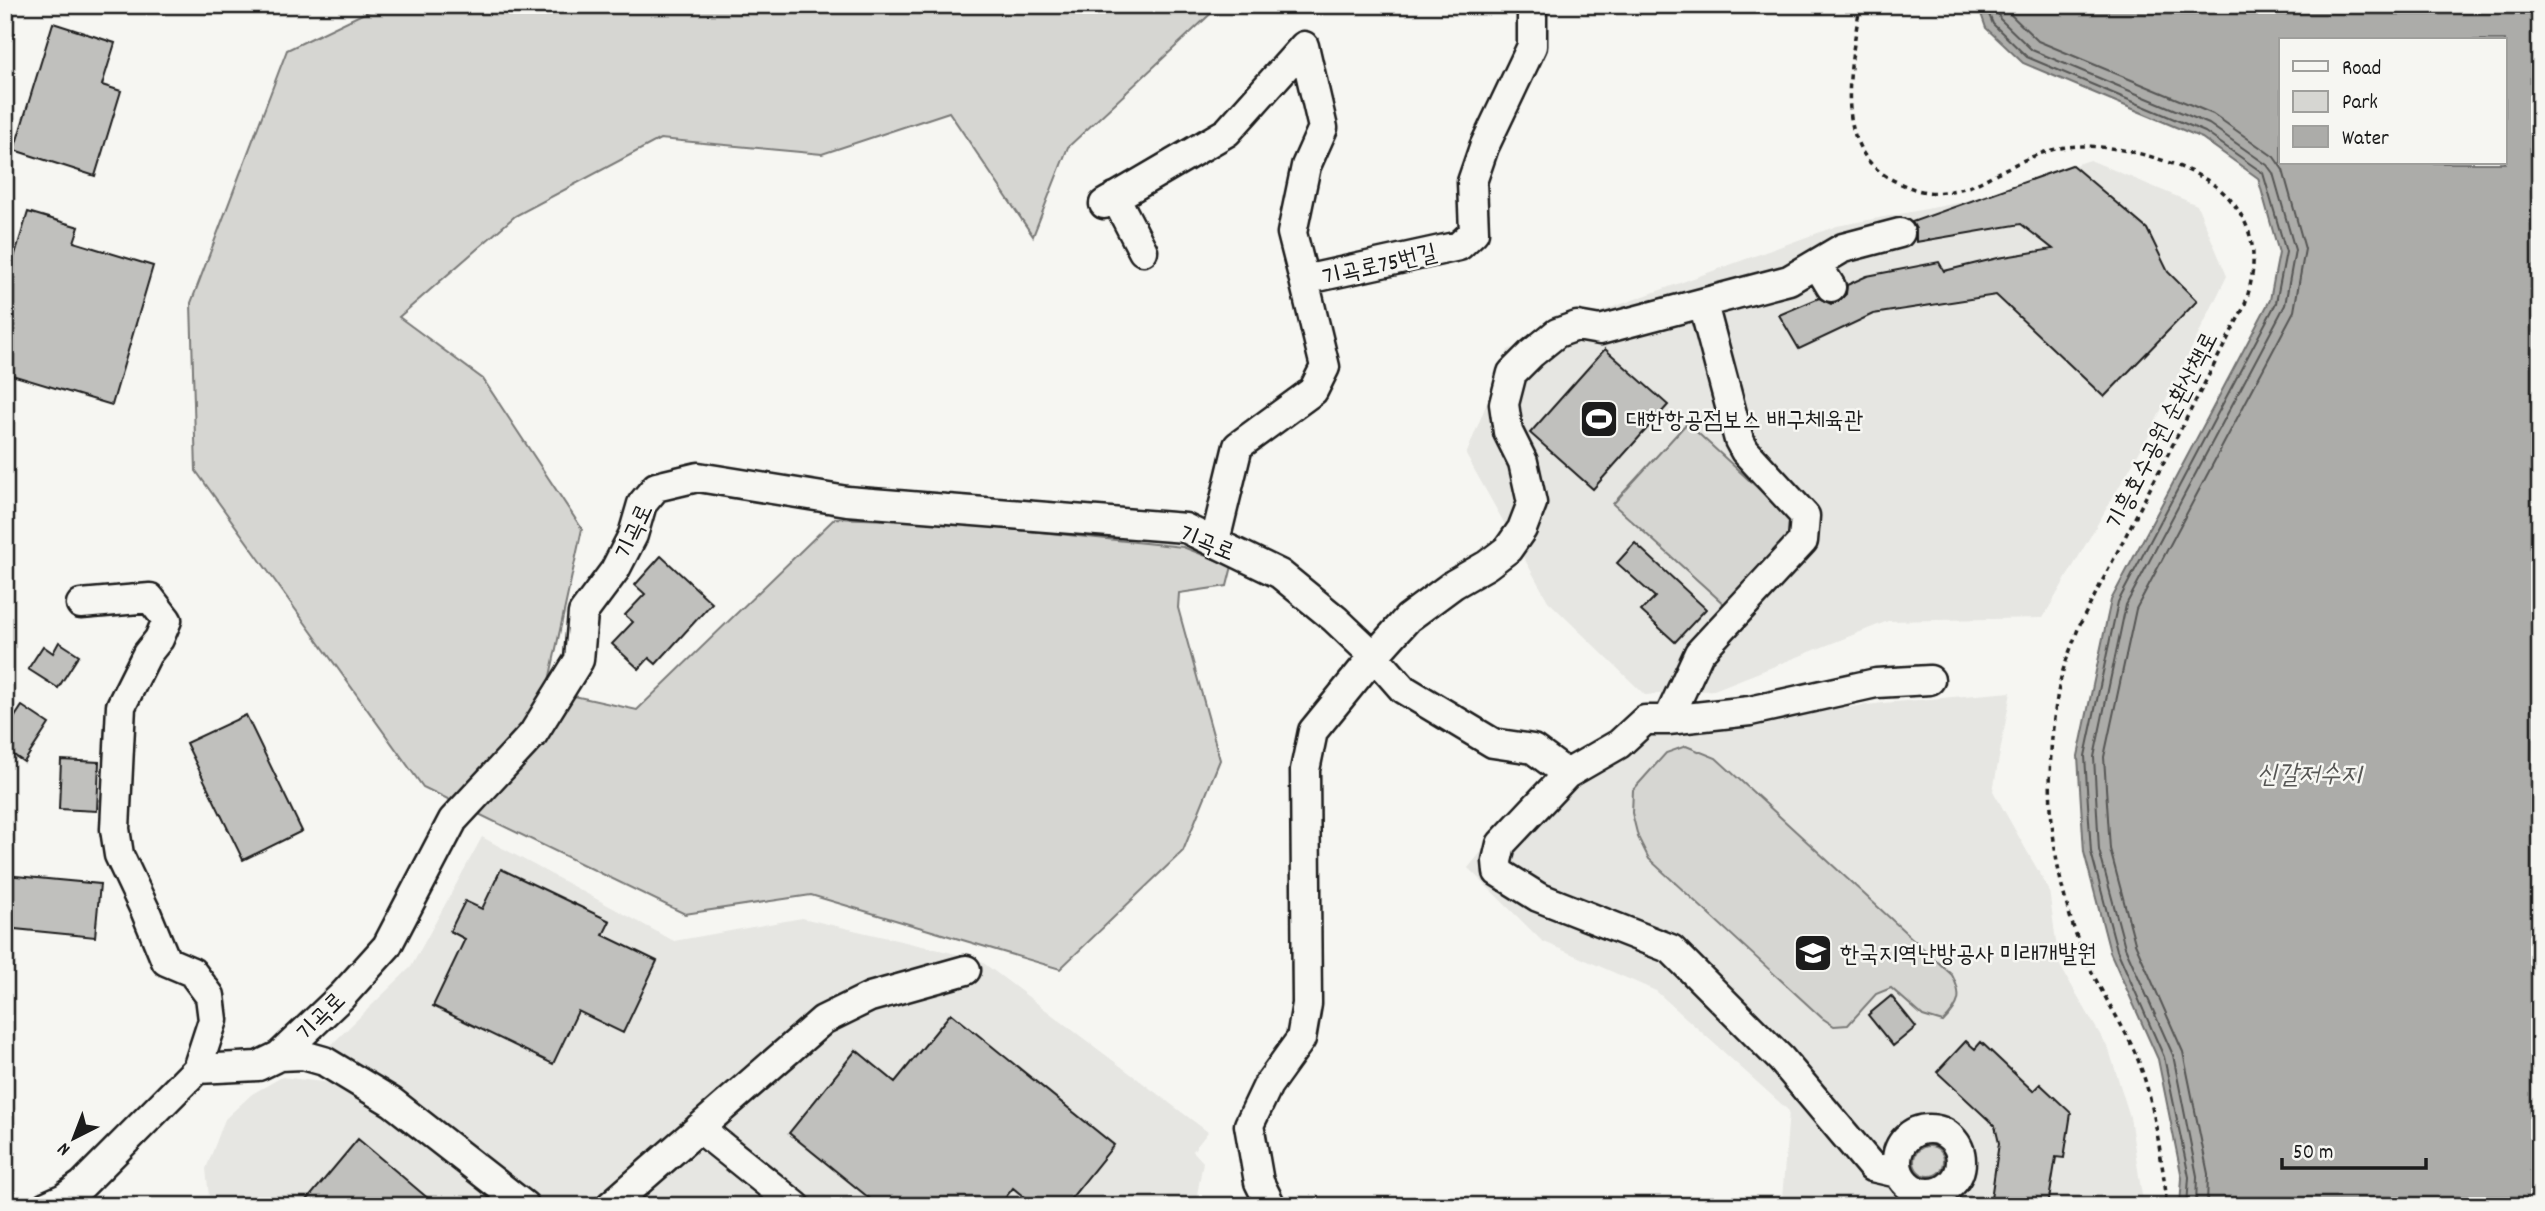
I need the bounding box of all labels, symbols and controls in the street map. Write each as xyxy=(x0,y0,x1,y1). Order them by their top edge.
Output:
legend xyxy=(2279,38,2506,164)
text: Road xyxy=(2342,55,2381,85)
text: Park xyxy=(2342,89,2378,119)
text: Water xyxy=(2342,125,2389,155)
street label: 기곡로75번길 xyxy=(1319,237,1440,297)
street label: 기흥호수공원 순환산책로 xyxy=(2099,327,2228,536)
sports icon: 대한항공점보스 배구체육관 xyxy=(1578,398,1620,440)
place label: 대한항공점보스 배구체육관 xyxy=(1626,405,1863,439)
street label: 기곡로 xyxy=(608,499,663,566)
street label: 기곡로 xyxy=(1173,518,1239,571)
water label: 신갈저수지 xyxy=(2257,758,2364,795)
school or university icon: 한국지역난방공사 미래개발원 xyxy=(1792,932,1834,974)
place label: 한국지역난방공사 미래개발원 xyxy=(1840,939,2097,973)
street label: 기곡로 xyxy=(290,986,355,1051)
north arrow xyxy=(38,1102,108,1172)
scale bar xyxy=(2282,1127,2426,1171)
text: N xyxy=(52,1135,77,1161)
text: 50 m xyxy=(2293,1139,2333,1169)

